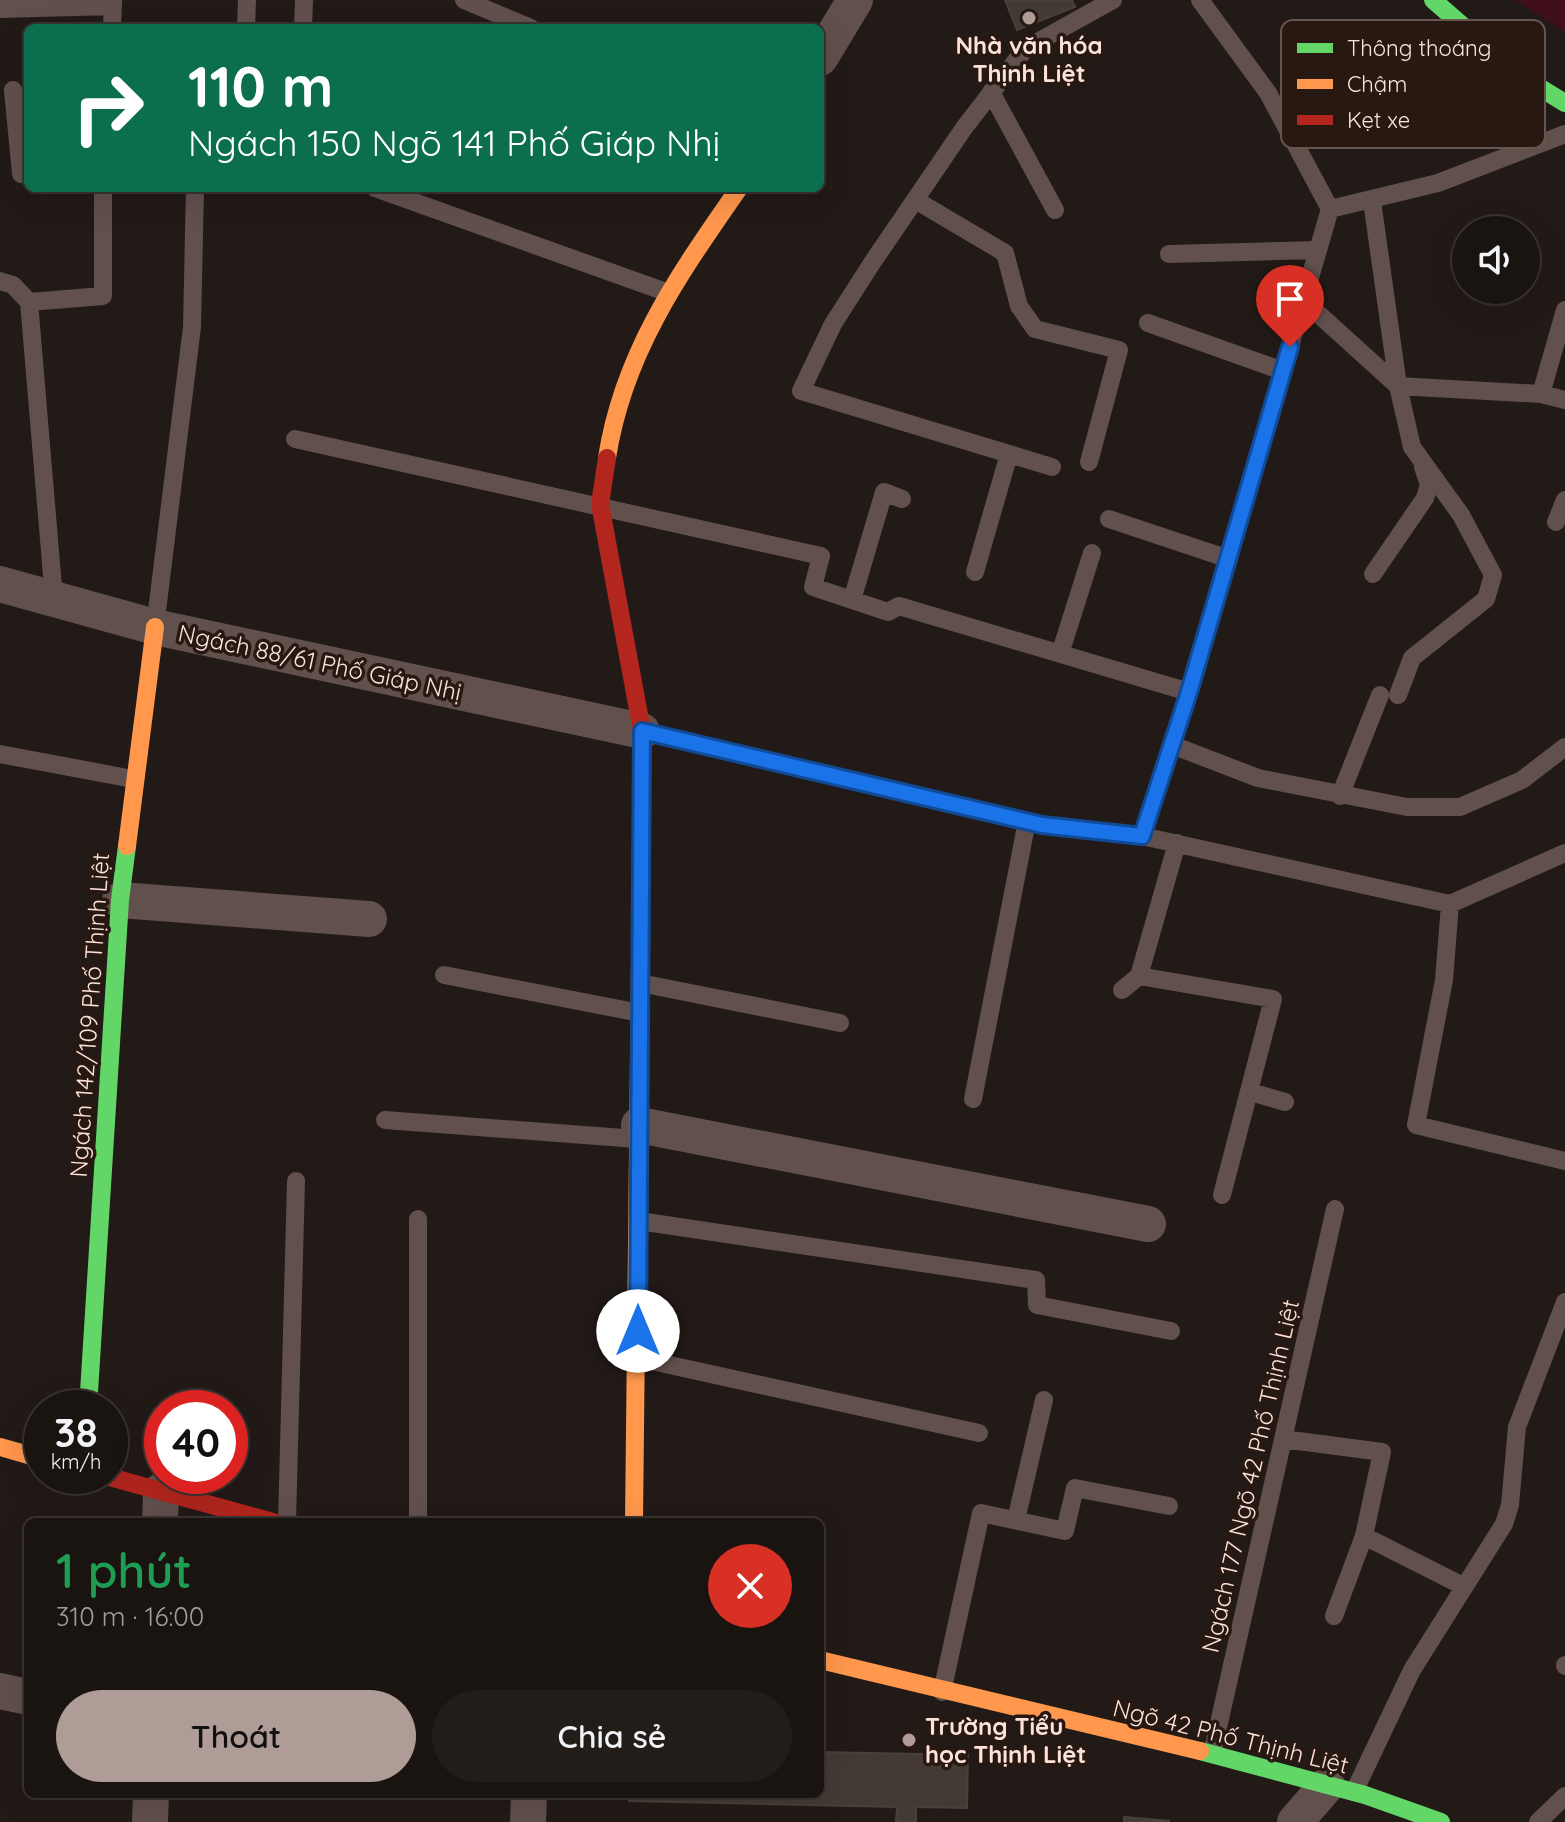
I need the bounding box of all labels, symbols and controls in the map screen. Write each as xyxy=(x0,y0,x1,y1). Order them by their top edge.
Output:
marker: Nhà văn hóa Thịnh Liệt xyxy=(1020,9,1038,27)
legend xyxy=(1281,20,1545,148)
place label: Nhà văn hóa Thịnh Liệt xyxy=(955,30,1103,88)
text: Thông thoáng xyxy=(1347,34,1492,62)
text: 110 m xyxy=(188,51,333,121)
icon: right xyxy=(56,56,160,160)
text: Chậm xyxy=(1347,70,1407,98)
text: Kẹt xe xyxy=(1347,106,1410,134)
text: Ngách 150 Ngõ 141 Phố Giáp Nhị xyxy=(188,120,720,165)
map controls xyxy=(1452,216,1540,304)
button: sound xyxy=(1452,216,1540,304)
pin xyxy=(1256,265,1324,347)
icon: arrive xyxy=(1268,277,1312,321)
street label: Ngách 88/61 Phố Giáp Nhị xyxy=(176,617,464,707)
street label: Ngách 142/109 Phố Thịnh Liệt xyxy=(63,852,115,1178)
position arrow xyxy=(596,1289,680,1373)
street label: Ngách 177 Ngõ 42 Phố Thịnh Liệt xyxy=(1195,1297,1305,1655)
speed limit sign: 40 xyxy=(144,1390,248,1494)
text: 38 xyxy=(54,1407,98,1457)
text: km/h xyxy=(51,1449,101,1474)
text: 1 phút xyxy=(56,1540,192,1600)
button: close xyxy=(708,1544,792,1628)
text: 310 m · 16:00 xyxy=(56,1600,204,1633)
button: Thoát xyxy=(56,1690,416,1782)
button: Chia sẻ xyxy=(432,1690,792,1782)
street label: Ngõ 42 Phố Thịnh Liệt xyxy=(1110,1692,1352,1780)
place label: Trường Tiểu học Thịnh Liệt xyxy=(925,1711,1086,1769)
marker: Trường Tiểu học Thịnh Liệt xyxy=(900,1731,918,1749)

